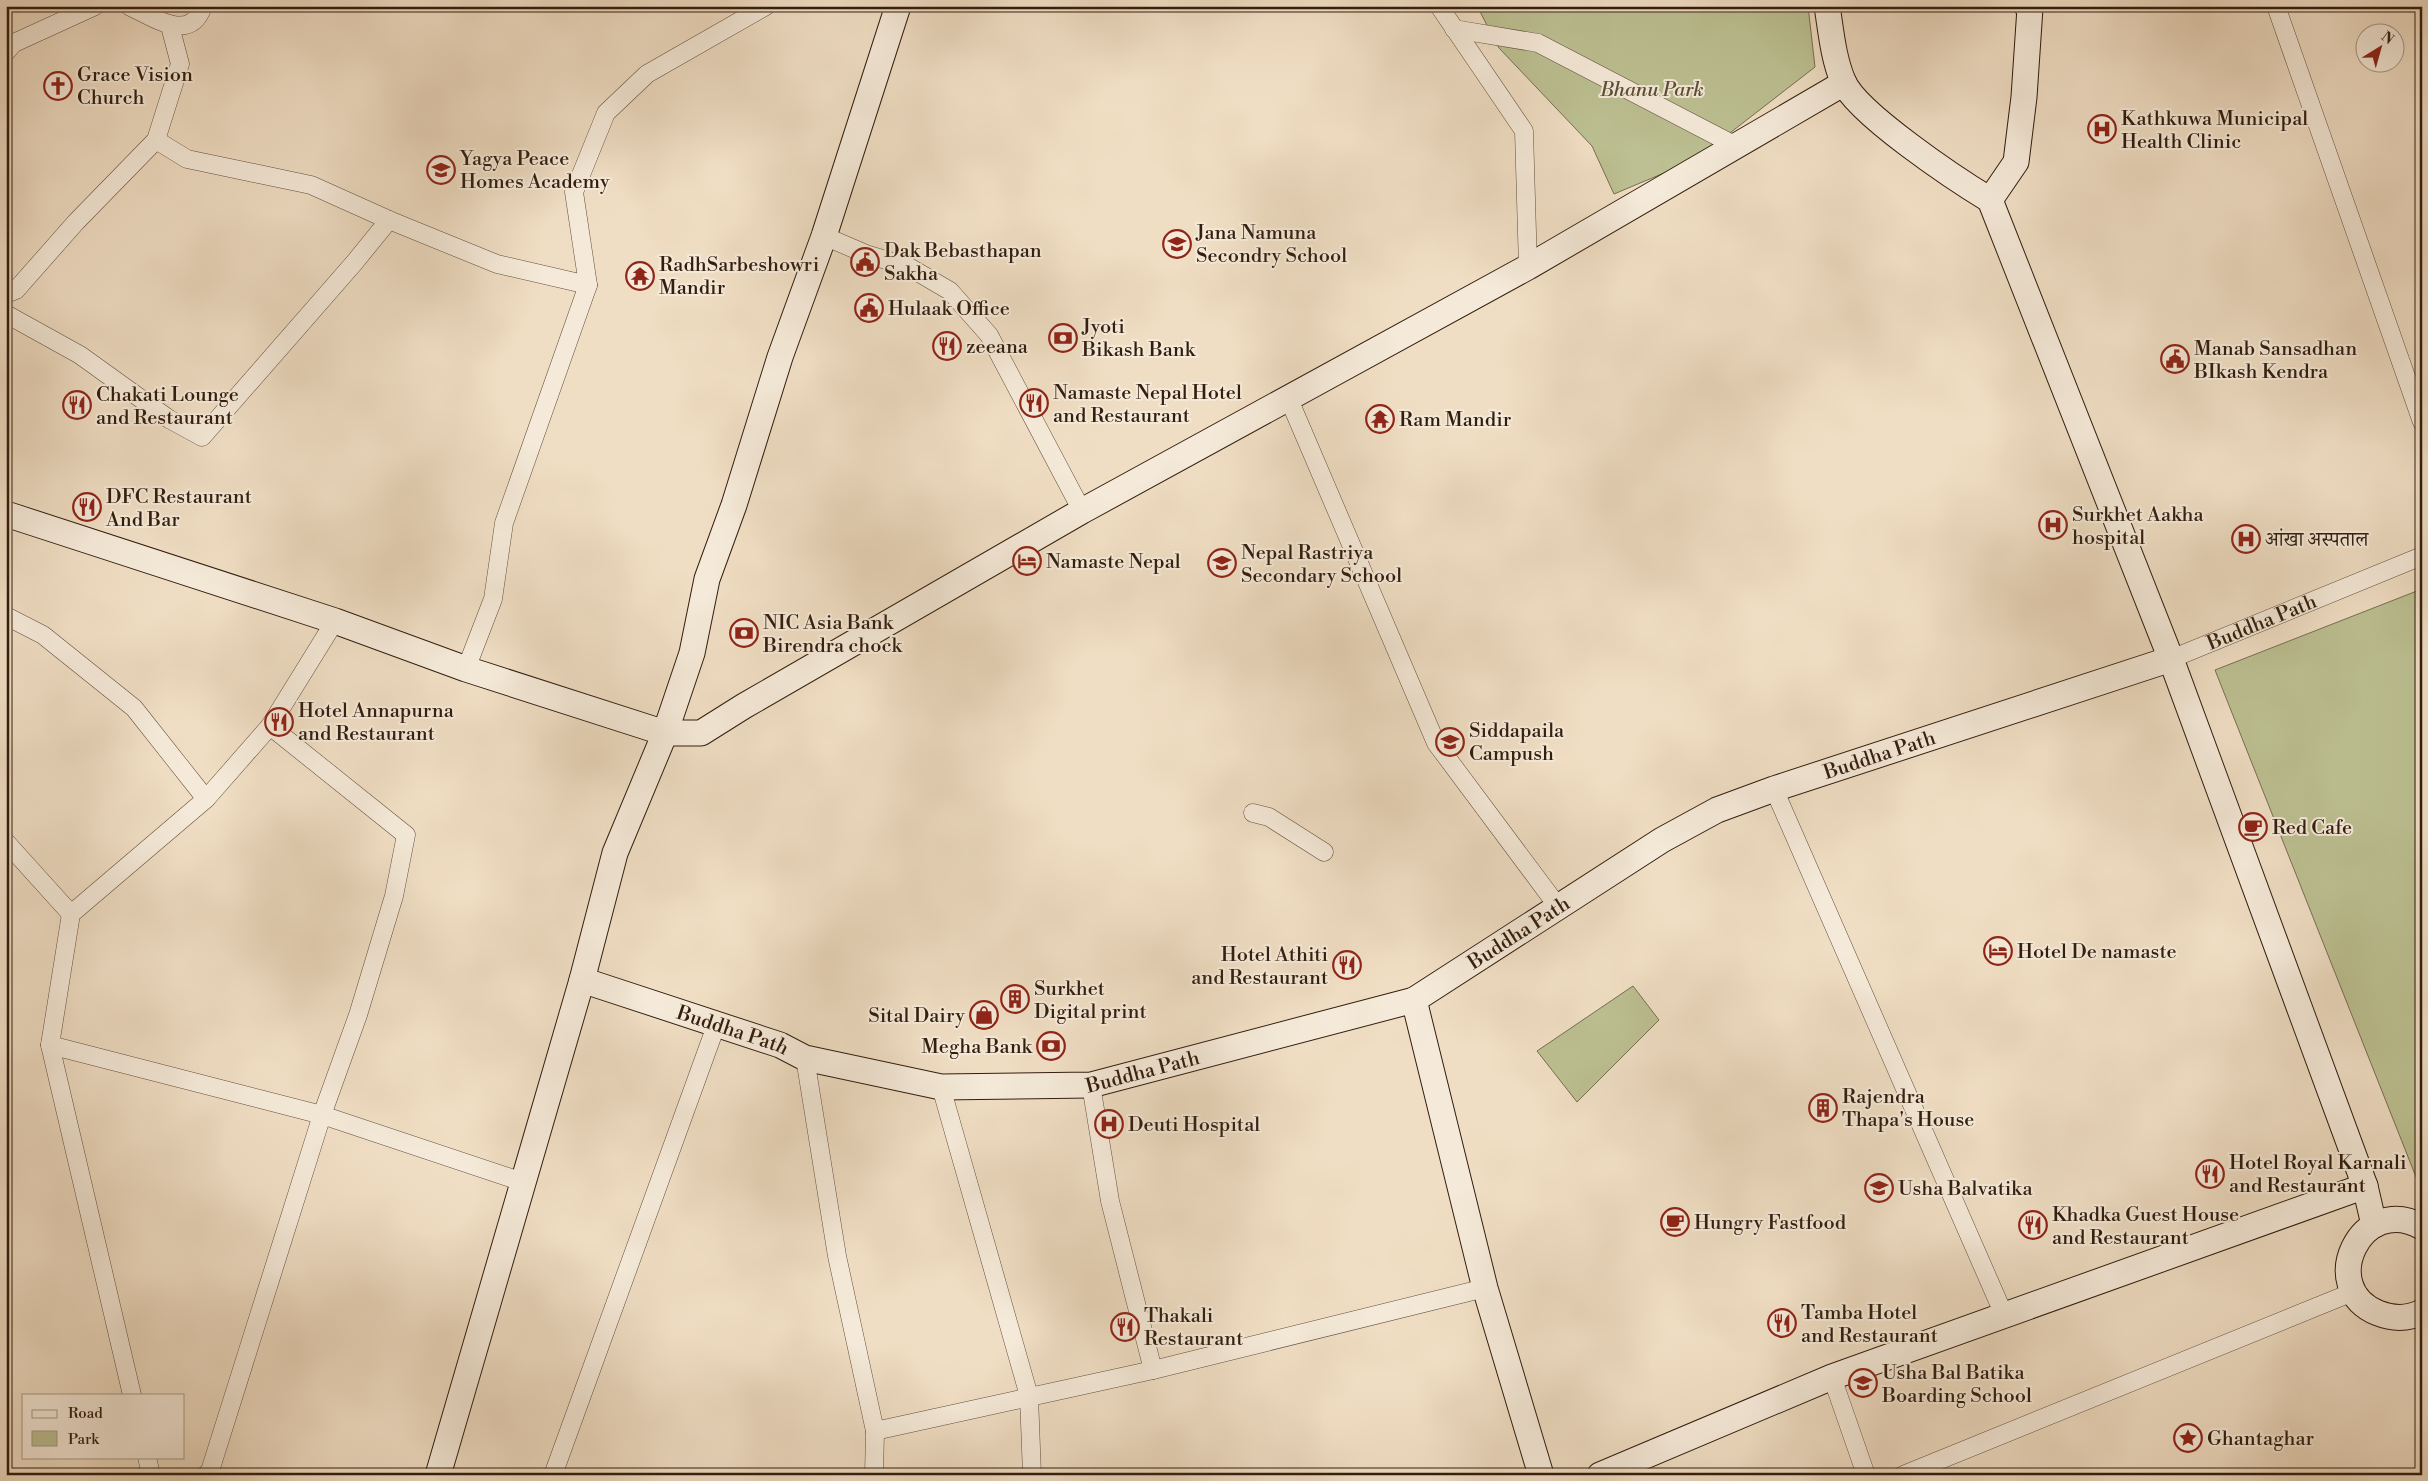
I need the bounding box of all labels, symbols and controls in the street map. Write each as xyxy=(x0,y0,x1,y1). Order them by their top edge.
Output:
north arrow xyxy=(2356,22,2406,72)
text: N xyxy=(2377,28,2397,49)
place label: Grace Vision Church xyxy=(77,63,193,111)
church icon: Grace Vision Church xyxy=(43,71,73,101)
park label: Bhanu Park xyxy=(1599,78,1704,103)
place label: Kathkuwa Municipal Health Clinic xyxy=(2121,107,2308,155)
hospital icon: Kathkuwa Municipal Health Clinic xyxy=(2087,114,2117,144)
place label: Yagya Peace Homes Academy xyxy=(459,147,610,195)
school or university icon: Yagya Peace Homes Academy xyxy=(426,155,456,185)
place label: Jana Namuna Secondry School xyxy=(1195,221,1347,269)
school or university icon: Jana Namuna Secondry School xyxy=(1162,229,1192,259)
place label: Dak Bebasthapan Sakha xyxy=(884,239,1042,287)
public building icon: Dak Bebasthapan Sakha xyxy=(850,247,880,277)
place label: RadhSarbeshowri Mandir xyxy=(659,253,820,301)
temple icon: RadhSarbeshowri Mandir xyxy=(625,261,655,291)
public building icon: Hulaak Office xyxy=(854,293,884,323)
place label: Hulaak Office xyxy=(888,297,1010,322)
place label: Jyoti Bikash Bank xyxy=(1081,315,1197,363)
bank icon: Jyoti Bikash Bank xyxy=(1048,323,1078,353)
restaurant icon: zeeana xyxy=(932,331,962,361)
place label: zeeana xyxy=(966,335,1029,360)
place label: Manab Sansadhan BIkash Kendra xyxy=(2193,337,2357,385)
public building icon: Manab Sansadhan BIkash Kendra xyxy=(2160,344,2190,374)
place label: Namaste Nepal Hotel and Restaurant xyxy=(1053,381,1242,429)
place label: Chakati Lounge and Restaurant xyxy=(96,383,239,431)
restaurant icon: Namaste Nepal Hotel and Restaurant xyxy=(1019,388,1049,418)
restaurant icon: Chakati Lounge and Restaurant xyxy=(62,390,92,420)
temple icon: Ram Mandir xyxy=(1365,404,1395,434)
place label: Ram Mandir xyxy=(1399,408,1512,433)
place label: DFC Restaurant And Bar xyxy=(105,485,252,533)
restaurant icon: DFC Restaurant And Bar xyxy=(72,492,102,522)
place label: Surkhet Aakha hospital xyxy=(2072,503,2205,551)
hospital icon: Surkhet Aakha hospital xyxy=(2038,510,2068,540)
hospital icon: आंखा अस्पताल xyxy=(2231,524,2261,554)
place label: आंखा अस्पताल xyxy=(2265,528,2369,553)
place label: Nepal Rastriya Secondary School xyxy=(1241,541,1402,589)
hotel icon: Namaste Nepal xyxy=(1012,546,1042,576)
school or university icon: Nepal Rastriya Secondary School xyxy=(1207,548,1237,578)
place label: Namaste Nepal xyxy=(1046,550,1181,575)
street label: Buddha Path xyxy=(2203,589,2321,657)
place label: NIC Asia Bank Birendra chock xyxy=(762,611,904,659)
bank icon: NIC Asia Bank Birendra chock xyxy=(729,618,759,648)
place label: Hotel Annapurna and Restaurant xyxy=(298,699,455,747)
restaurant icon: Hotel Annapurna and Restaurant xyxy=(264,707,294,737)
place label: Siddapaila Campush xyxy=(1469,719,1565,767)
street label: Buddha Path xyxy=(1820,726,1939,786)
school or university icon: Siddapaila Campush xyxy=(1435,727,1465,757)
cafe icon: Red Cafe xyxy=(2238,812,2268,842)
place label: Red Cafe xyxy=(2272,816,2352,841)
street label: Buddha Path xyxy=(1463,892,1575,976)
hotel icon: Hotel De namaste xyxy=(1983,936,2013,966)
place label: Hotel De namaste xyxy=(2017,940,2177,965)
place label: Hotel Athiti and Restaurant xyxy=(1191,943,1328,991)
restaurant icon: Hotel Athiti and Restaurant xyxy=(1332,950,1362,980)
place label: Surkhet Digital print xyxy=(1034,977,1147,1025)
building icon: Surkhet Digital print xyxy=(1000,984,1030,1014)
shop icon: Sital Dairy xyxy=(969,1000,999,1030)
street label: Buddha Path xyxy=(672,1001,793,1062)
place label: Sital Dairy xyxy=(868,1004,965,1029)
bank icon: Megha Bank xyxy=(1036,1031,1066,1061)
place label: Megha Bank xyxy=(921,1035,1034,1060)
street label: Buddha Path xyxy=(1083,1046,1203,1100)
place label: Rajendra Thapa's House xyxy=(1842,1085,1974,1133)
building icon: Rajendra Thapa's House xyxy=(1808,1093,1838,1123)
hospital icon: Deuti Hospital xyxy=(1094,1109,1124,1139)
place label: Deuti Hospital xyxy=(1128,1113,1260,1138)
place label: Hotel Royal Karnali and Restaurant xyxy=(2229,1151,2407,1199)
restaurant icon: Hotel Royal Karnali and Restaurant xyxy=(2195,1159,2225,1189)
school or university icon: Usha Balvatika xyxy=(1864,1173,1894,1203)
place label: Usha Balvatika xyxy=(1898,1177,2033,1202)
place label: Khadka Guest House and Restaurant xyxy=(2052,1203,2239,1251)
cafe icon: Hungry Fastfood xyxy=(1660,1207,1690,1237)
restaurant icon: Khadka Guest House and Restaurant xyxy=(2018,1210,2048,1240)
place label: Hungry Fastfood xyxy=(1694,1211,1847,1236)
place label: Tamba Hotel and Restaurant xyxy=(1801,1301,1938,1349)
place label: Thakali Restaurant xyxy=(1144,1304,1243,1352)
restaurant icon: Tamba Hotel and Restaurant xyxy=(1767,1308,1797,1338)
restaurant icon: Thakali Restaurant xyxy=(1110,1312,1140,1342)
place label: Usha Bal Batika Boarding School xyxy=(1881,1361,2032,1409)
school or university icon: Usha Bal Batika Boarding School xyxy=(1848,1368,1878,1398)
legend xyxy=(22,1394,185,1458)
text: Road xyxy=(68,1404,103,1423)
place icon: Ghantaghar xyxy=(2173,1423,2203,1453)
place label: Ghantaghar xyxy=(2207,1427,2315,1452)
text: Park xyxy=(68,1430,100,1449)

